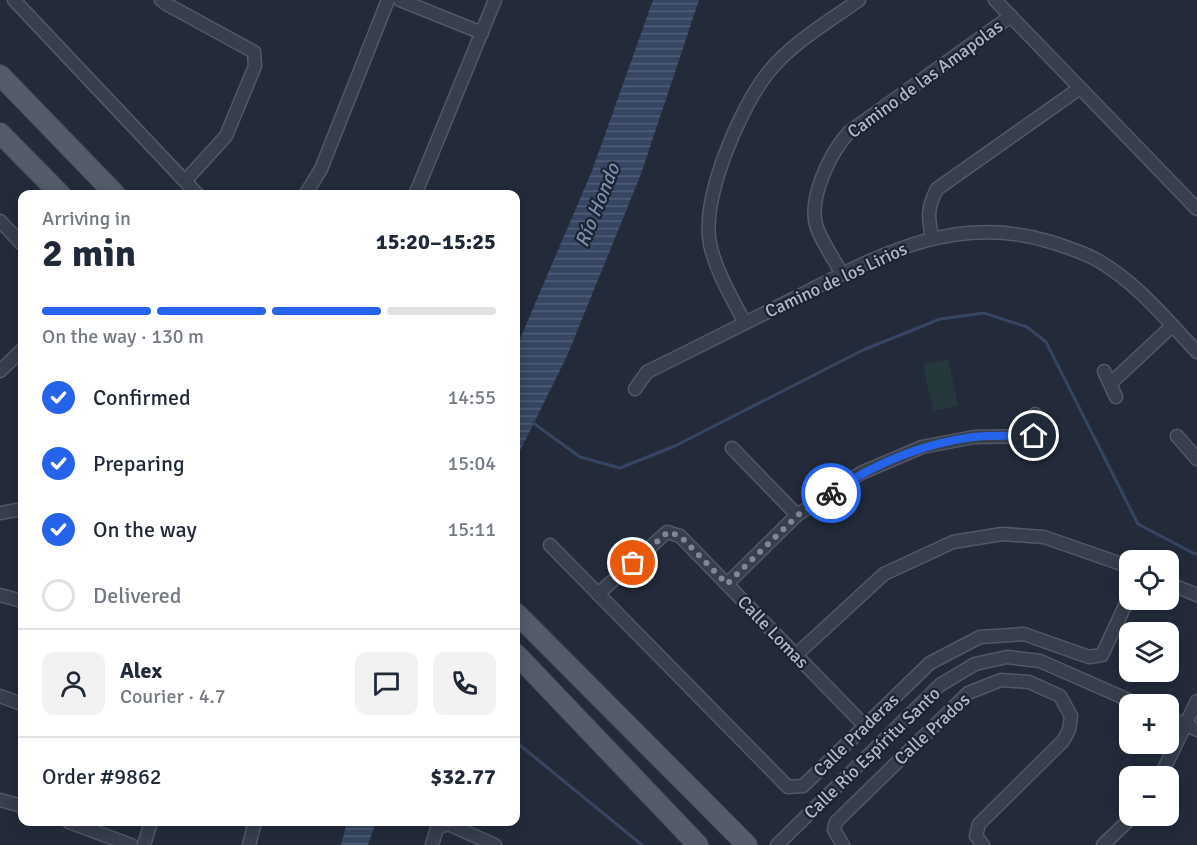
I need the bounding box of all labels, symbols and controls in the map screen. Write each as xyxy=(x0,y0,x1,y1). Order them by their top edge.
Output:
street label: Camino de las Amapolas xyxy=(843,15,1007,143)
water label: Río Hondo xyxy=(569,158,626,251)
text: Arriving in xyxy=(42,206,131,231)
text: 15:20–15:25 xyxy=(376,228,496,255)
text: 2 min xyxy=(42,229,136,277)
street label: Camino de los Lirios xyxy=(762,237,911,323)
text: On the way · 130 m xyxy=(42,324,204,349)
icon: check xyxy=(42,381,75,414)
text: Confirmed xyxy=(93,384,191,411)
text: 14:55 xyxy=(447,385,496,410)
pin xyxy=(1008,410,1059,461)
icon: home xyxy=(1017,419,1050,452)
icon: check xyxy=(42,447,75,480)
text: Preparing xyxy=(93,450,185,477)
text: 15:04 xyxy=(447,451,496,476)
courier xyxy=(801,463,861,523)
icon: bike xyxy=(815,477,848,510)
icon: check xyxy=(42,513,75,546)
text: On the way xyxy=(93,516,197,543)
text: 15:11 xyxy=(447,517,496,542)
pin xyxy=(607,537,658,588)
icon: bag xyxy=(616,546,649,579)
map controls xyxy=(1119,550,1179,826)
button: locate xyxy=(1119,550,1179,610)
text: Delivered xyxy=(93,582,181,609)
street label: Calle Lomas xyxy=(733,591,813,673)
button: layers xyxy=(1119,622,1179,682)
button: person xyxy=(42,652,105,715)
button: chat xyxy=(355,652,418,715)
button: phone xyxy=(433,652,496,715)
text: Alex xyxy=(120,657,162,684)
street label: Calle Río Espíritu Santo xyxy=(799,682,945,824)
text: Courier · 4.7 xyxy=(120,684,226,709)
street label: Calle Prados xyxy=(890,688,974,770)
street label: Calle Praderas xyxy=(809,689,903,781)
button: + xyxy=(1119,694,1179,754)
text: Order #9862 xyxy=(42,763,162,790)
text: $32.77 xyxy=(430,763,496,790)
button: − xyxy=(1119,766,1179,826)

